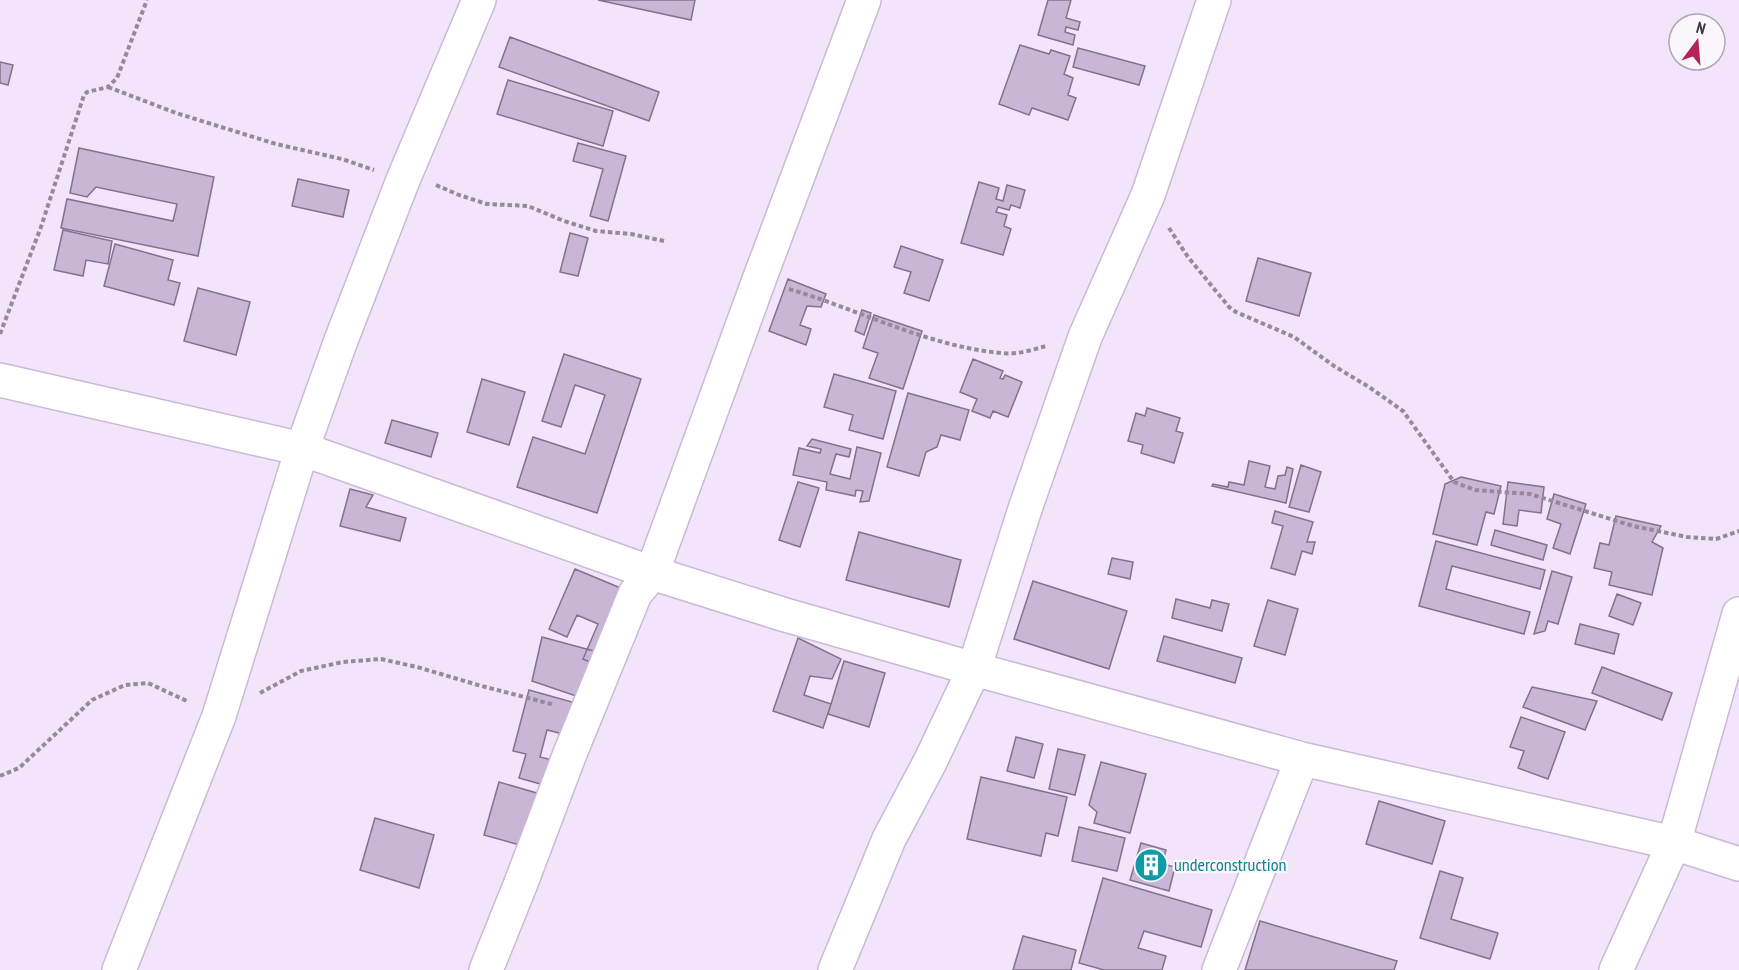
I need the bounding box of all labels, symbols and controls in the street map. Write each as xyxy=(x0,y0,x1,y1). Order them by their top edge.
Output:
north arrow xyxy=(1667,12,1727,72)
text: N xyxy=(1694,17,1708,38)
building icon: underconstruction xyxy=(1133,847,1169,883)
place label: underconstruction xyxy=(1174,853,1286,876)

